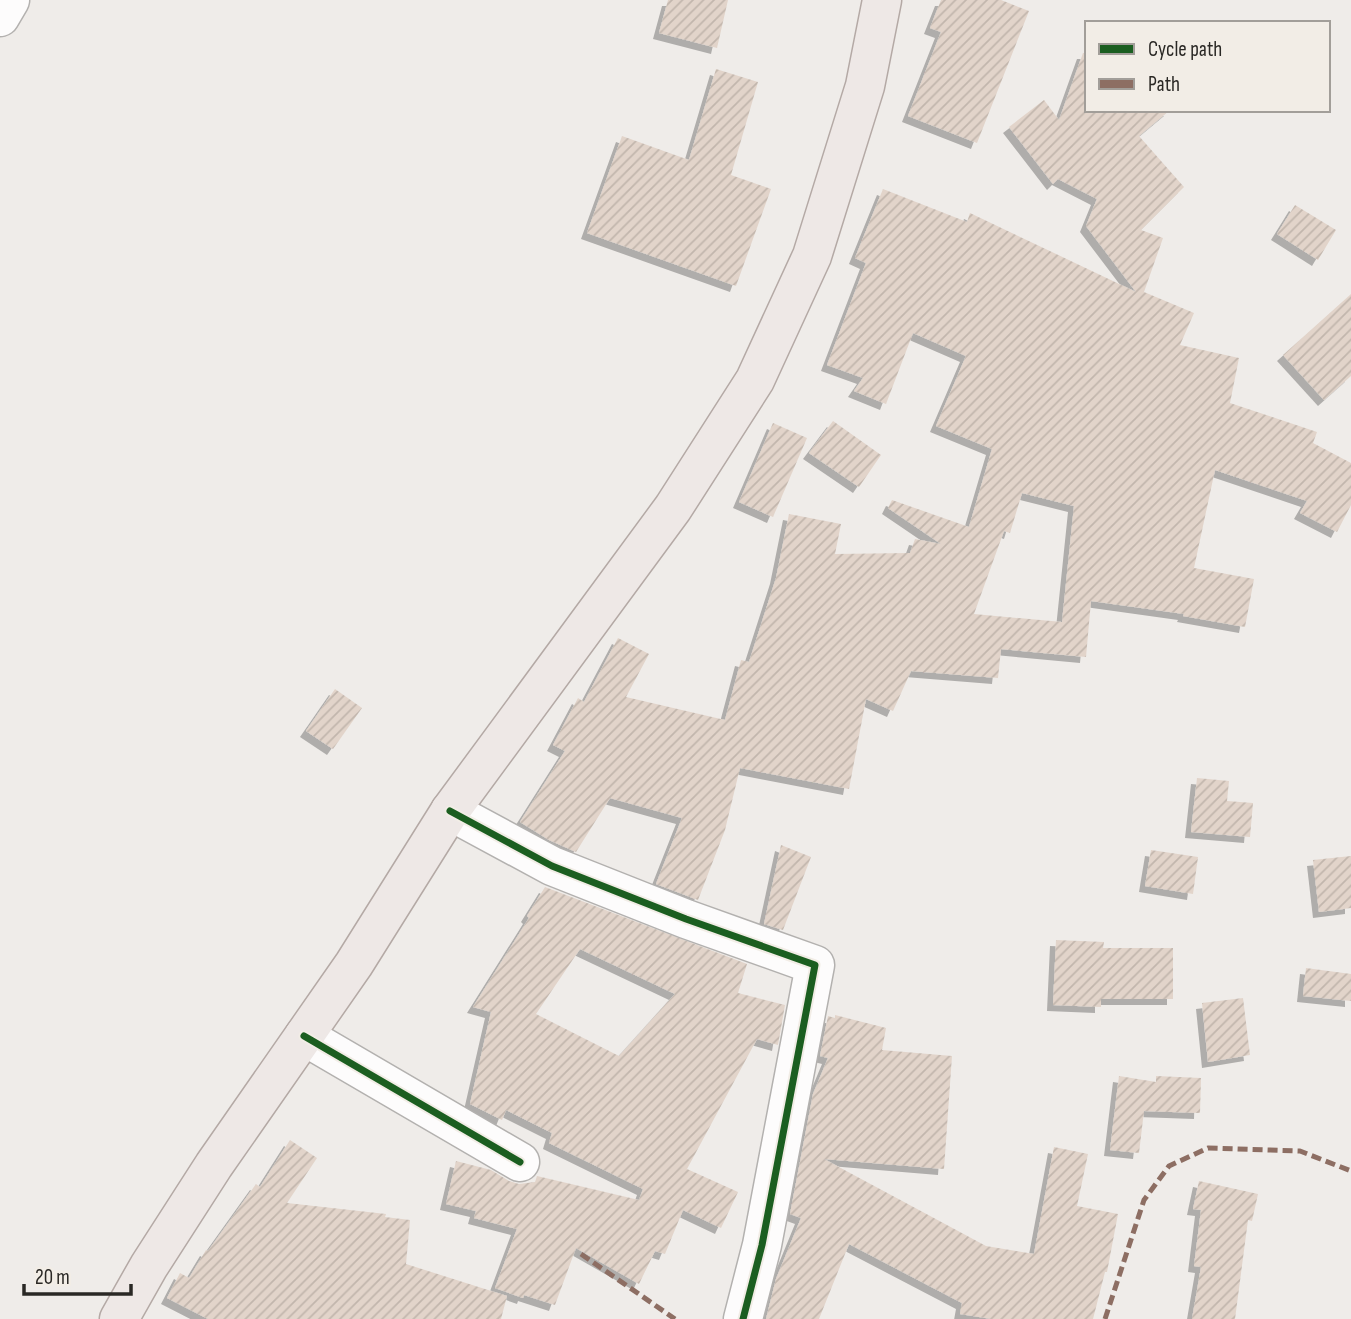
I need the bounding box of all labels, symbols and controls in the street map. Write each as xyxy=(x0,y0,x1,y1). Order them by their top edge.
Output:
legend xyxy=(1085,21,1330,112)
text: Cycle path xyxy=(1148,37,1222,62)
text: Path xyxy=(1148,72,1180,97)
scale bar xyxy=(24,1252,131,1296)
text: 20 m xyxy=(35,1265,70,1290)

